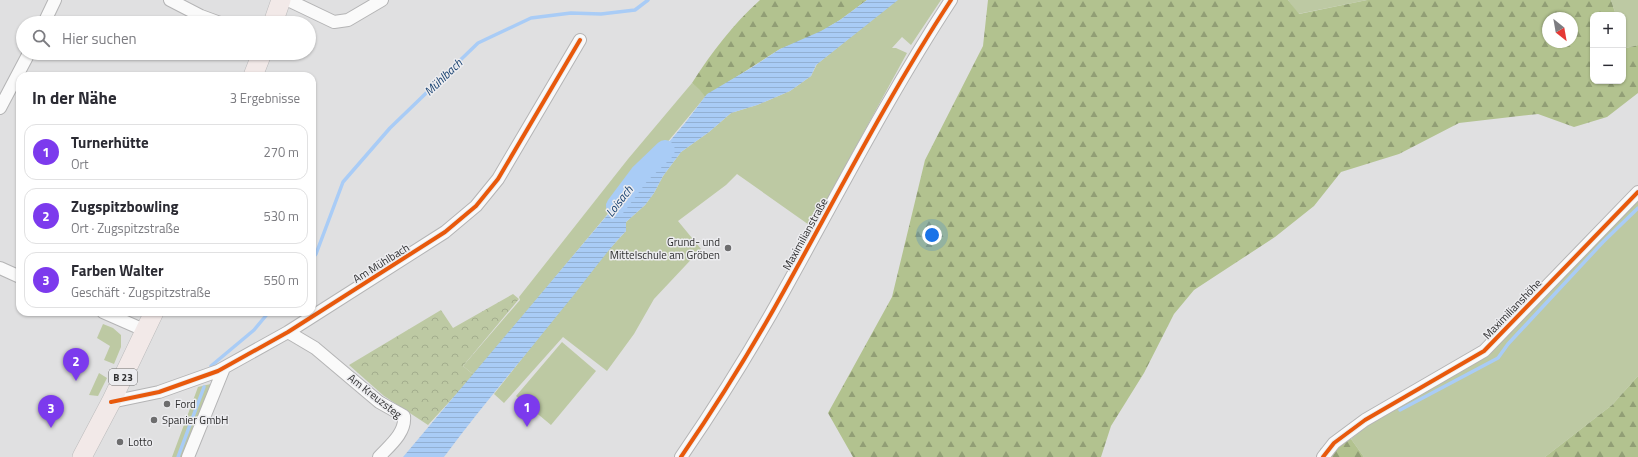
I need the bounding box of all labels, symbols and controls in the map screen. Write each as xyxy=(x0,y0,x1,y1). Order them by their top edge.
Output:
north arrow xyxy=(1542,12,1578,48)
map controls xyxy=(1590,12,1626,84)
button: + xyxy=(1590,12,1626,48)
search box xyxy=(16,16,316,60)
icon: search xyxy=(30,27,52,49)
text: Hier suchen xyxy=(62,27,137,50)
button: − xyxy=(1590,48,1626,84)
water label: Mühlbach xyxy=(420,53,467,100)
text: In der Nähe xyxy=(32,85,117,111)
text: 3 Ergebnisse xyxy=(230,88,300,108)
text: Turnerhütte xyxy=(71,131,149,154)
text: 1 xyxy=(42,142,50,162)
text: 270 m xyxy=(263,142,299,162)
text: Ort xyxy=(71,154,89,174)
water label: Loisach xyxy=(601,180,638,221)
text: Zugspitzbowling xyxy=(71,195,179,218)
street label: Maximilianstraße xyxy=(779,195,832,273)
text: 2 xyxy=(42,206,50,226)
text: 530 m xyxy=(263,206,299,226)
text: Ort · Zugspitzstraße xyxy=(71,218,179,238)
your location xyxy=(922,225,942,245)
place label: Grund- und Mittelschule am Gröben xyxy=(610,234,720,263)
street label: Am Mühlbach xyxy=(350,239,412,287)
marker: Grund- und Mittelschule am Gröben xyxy=(723,243,733,253)
text: Farben Walter xyxy=(71,259,164,282)
text: 3 xyxy=(42,270,50,290)
text: 550 m xyxy=(263,270,299,290)
street label: Maximilianshöhe xyxy=(1479,275,1545,343)
text: Geschäft · Zugspitzstraße xyxy=(71,282,210,302)
pin: 2 xyxy=(63,348,89,381)
road number: B 23 xyxy=(109,369,137,385)
street label: Am Kreuzsteg xyxy=(345,370,406,422)
pin: 1 xyxy=(514,394,540,427)
pin: 3 xyxy=(38,395,64,428)
place label: Ford xyxy=(175,396,196,412)
marker: Ford xyxy=(162,399,172,409)
place label: Spanier GmbH xyxy=(162,412,229,428)
marker: Spanier GmbH xyxy=(149,415,159,425)
place label: Lotto xyxy=(128,434,153,450)
marker: Lotto xyxy=(115,437,125,447)

